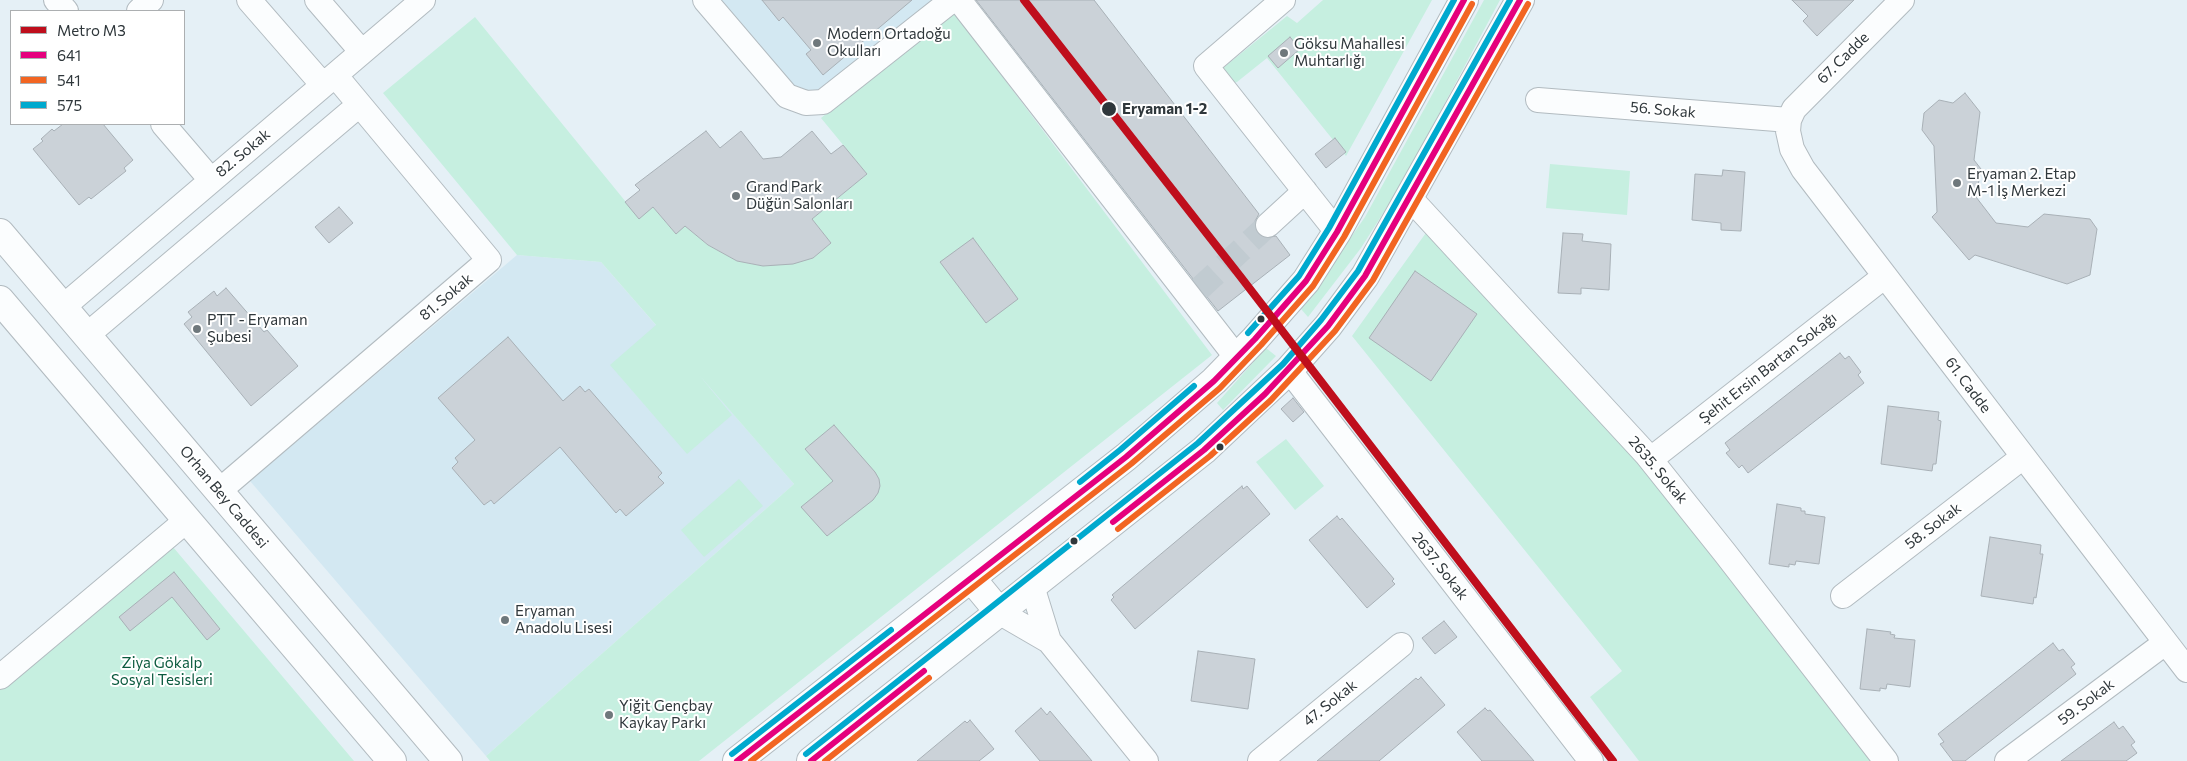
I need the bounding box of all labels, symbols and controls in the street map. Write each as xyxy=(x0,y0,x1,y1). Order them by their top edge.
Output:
legend xyxy=(10,10,185,125)
text: Metro M3 xyxy=(57,21,126,39)
place label: Modern Ortadoğu Okulları xyxy=(827,25,951,60)
street label: 67. Cadde xyxy=(1813,28,1873,88)
place label: Göksu Mahallesi Muhtarlığı xyxy=(1294,35,1405,70)
marker: Modern Ortadoğu Okulları xyxy=(811,37,823,49)
text: 641 xyxy=(57,46,81,64)
marker: Göksu Mahallesi Muhtarlığı xyxy=(1278,47,1290,59)
text: 541 xyxy=(57,71,81,89)
text: 575 xyxy=(57,96,82,114)
street label: 56. Sokak xyxy=(1629,98,1697,122)
marker: Eryaman 1-2 xyxy=(1100,100,1118,118)
place label: Eryaman 1-2 xyxy=(1122,100,1207,118)
street label: 82. Sokak xyxy=(212,125,274,181)
place label: Eryaman 2. Etap M-1 İş Merkezi xyxy=(1967,165,2076,200)
marker: Eryaman 2. Etap M-1 İş Merkezi xyxy=(1951,177,1963,189)
place label: Grand Park Düğün Salonları xyxy=(746,178,853,213)
marker: Grand Park Düğün Salonları xyxy=(730,190,742,202)
street label: 81. Sokak xyxy=(416,270,476,324)
street label: Şehit Ersin Bartan Sokağı xyxy=(1696,309,1840,427)
place label: PTT - Eryaman Şubesi xyxy=(207,311,308,346)
unlabelled marker xyxy=(1256,314,1266,324)
marker: PTT - Eryaman Şubesi xyxy=(191,323,203,335)
street label: 61. Cadde xyxy=(1941,354,1995,416)
street label: 2635. Sokak xyxy=(1625,433,1691,507)
street label: Orhan Bey Caddesi xyxy=(176,442,272,552)
unlabelled marker xyxy=(1215,442,1225,452)
street label: 58. Sokak xyxy=(1901,499,1965,553)
street label: 2637. Sokak xyxy=(1408,529,1472,603)
unlabelled marker xyxy=(1069,536,1079,546)
place label: Eryaman Anadolu Lisesi xyxy=(515,602,612,637)
marker: Eryaman Anadolu Lisesi xyxy=(499,614,511,626)
park label: Ziya Gökalp Sosyal Tesisleri xyxy=(111,654,213,689)
street label: 59. Sokak xyxy=(2054,675,2118,729)
street label: 47. Sokak xyxy=(1300,676,1360,730)
place label: Yiğit Gençbay Kaykay Parkı xyxy=(619,697,713,732)
marker: Yiğit Gençbay Kaykay Parkı xyxy=(603,709,615,721)

